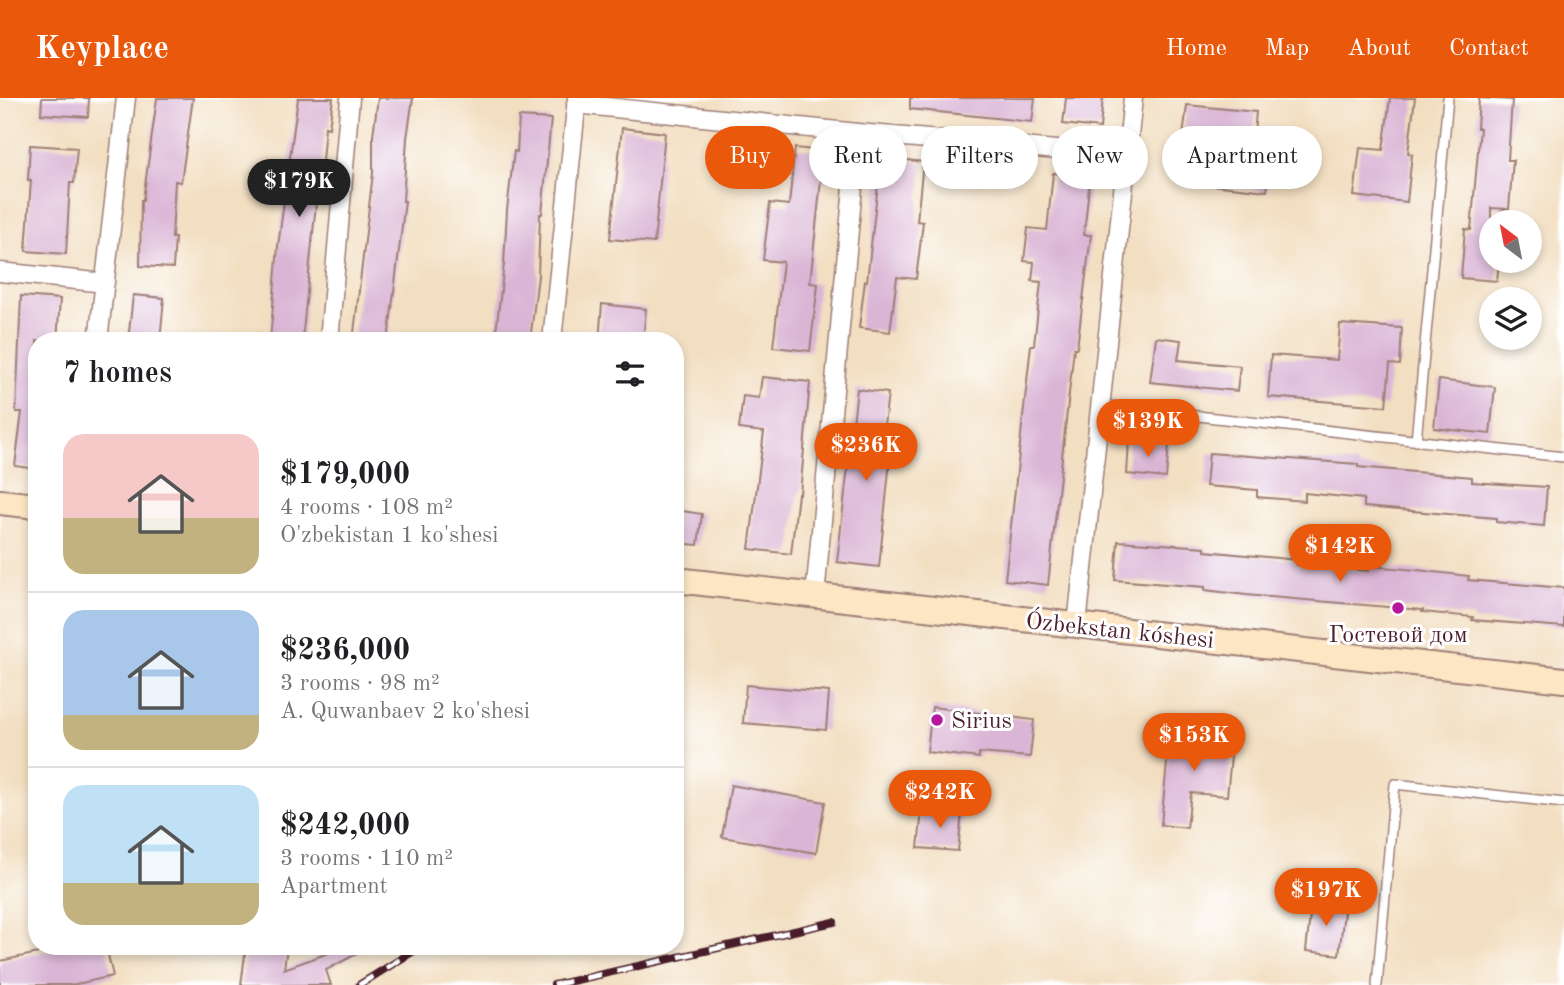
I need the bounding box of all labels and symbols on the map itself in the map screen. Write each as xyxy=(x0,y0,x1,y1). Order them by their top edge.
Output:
pin: $179K xyxy=(250,159,348,219)
north arrow xyxy=(1479,210,1542,273)
pin: $139K xyxy=(1099,400,1197,459)
pin: $236K xyxy=(817,424,915,483)
pin: $142K xyxy=(1291,524,1389,584)
marker: Гостевой дом xyxy=(1390,600,1406,616)
street label: Ózbekstan kóshesi xyxy=(1024,605,1216,654)
place label: Гостевой дом xyxy=(1328,624,1468,648)
place label: Sirius xyxy=(951,710,1012,734)
marker: Sirius xyxy=(929,712,945,728)
pin: $153K xyxy=(1145,714,1243,773)
pin: $242K xyxy=(891,770,989,830)
pin: $197K xyxy=(1277,868,1375,928)

